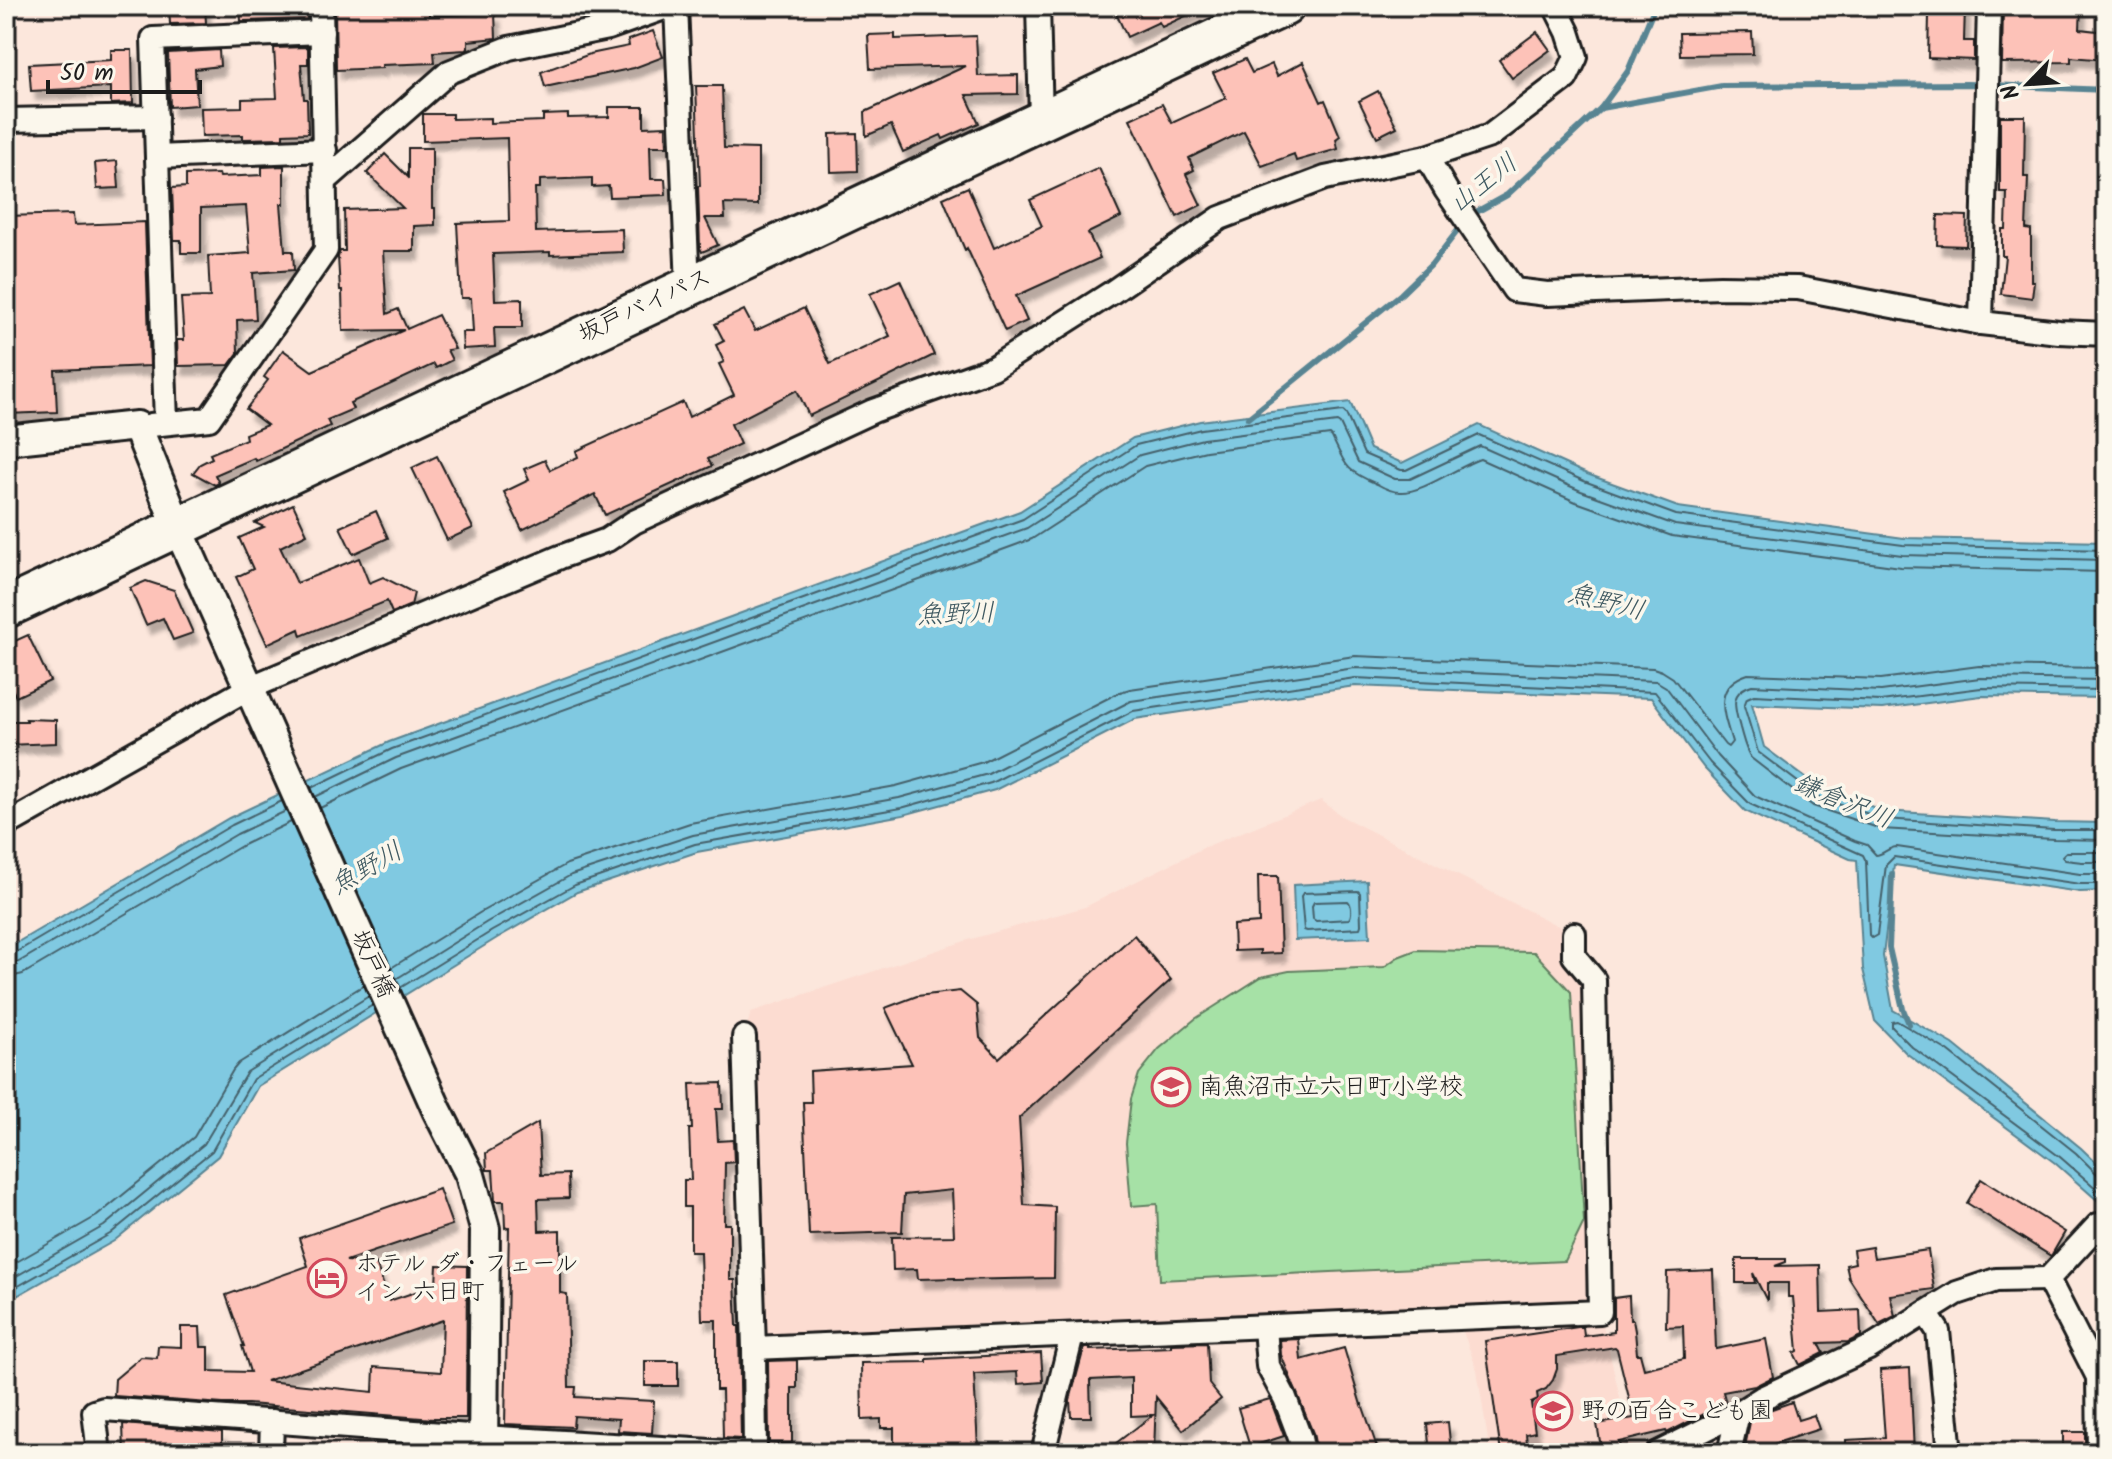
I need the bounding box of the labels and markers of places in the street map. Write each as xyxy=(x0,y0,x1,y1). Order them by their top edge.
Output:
school or university icon: 南魚沼市立六日町小学校 xyxy=(1150,1066,1192,1108)
place label: 南魚沼市立六日町小学校 xyxy=(1199,1068,1463,1107)
place label: ホテル ダ・フェール イン 六日町 xyxy=(355,1245,578,1312)
hotel icon: ホテル ダ・フェール イン 六日町 xyxy=(306,1257,348,1299)
school or university icon: 野の百合こども園 xyxy=(1532,1390,1574,1432)
place label: 野の百合こども園 xyxy=(1581,1392,1773,1431)

